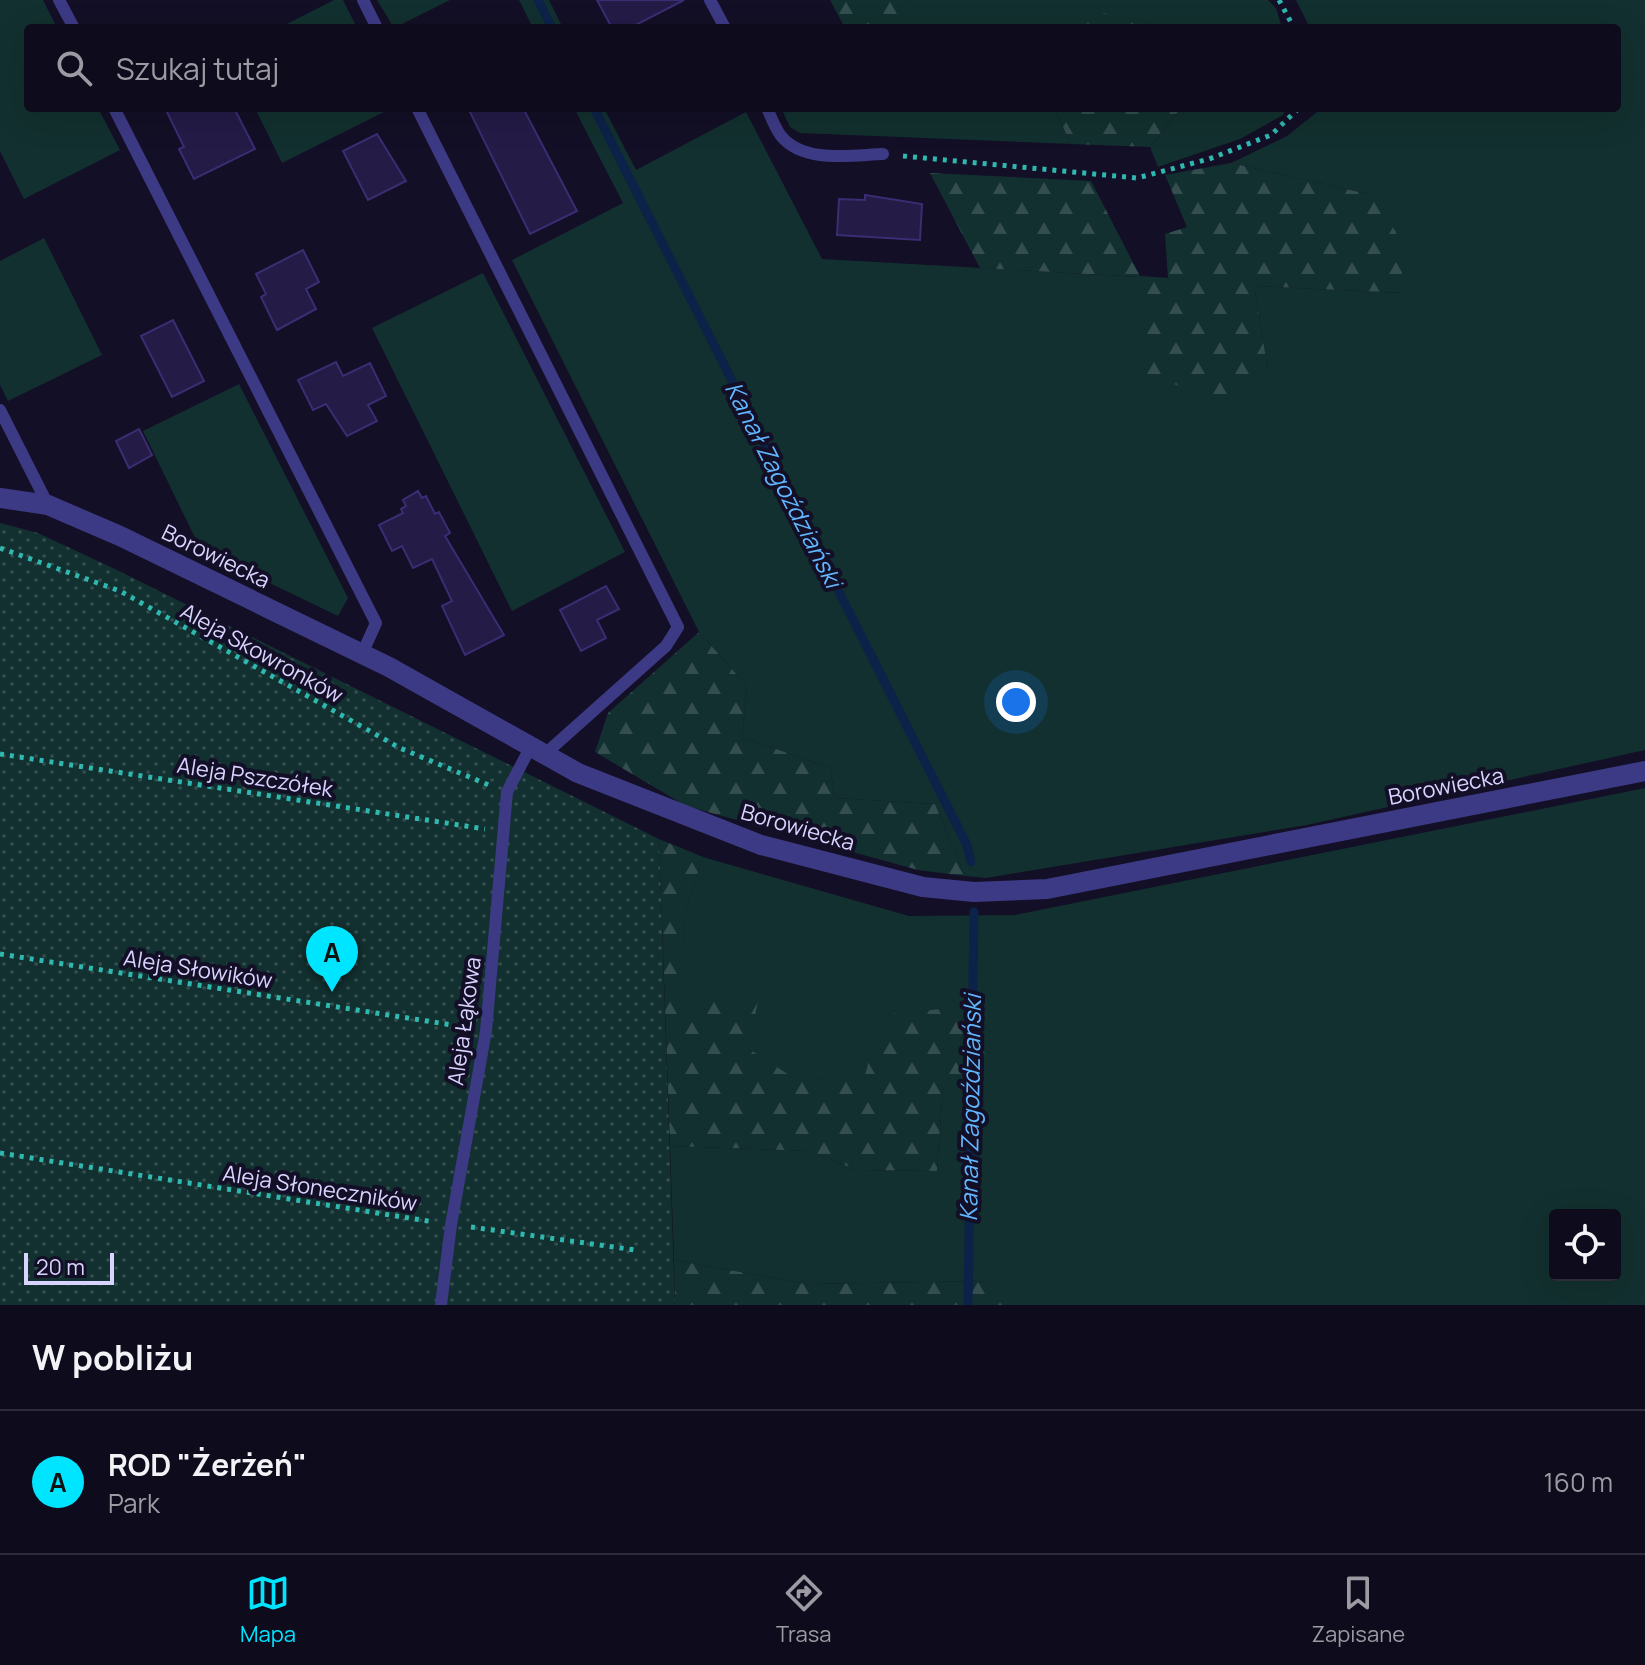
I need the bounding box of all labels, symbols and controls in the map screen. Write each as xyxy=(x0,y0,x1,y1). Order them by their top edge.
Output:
search box xyxy=(24,24,1621,112)
icon: search xyxy=(52,46,96,90)
text: Szukaj tutaj xyxy=(116,48,279,89)
water label: Kanał Zagoździański xyxy=(718,376,852,596)
street label: Borowiecka xyxy=(157,517,275,595)
street label: Aleja Skowronków xyxy=(175,596,349,710)
your location xyxy=(996,682,1036,722)
street label: Aleja Pszczółek xyxy=(175,750,336,804)
street label: Borowiecka xyxy=(1386,760,1506,812)
street label: Borowiecka xyxy=(738,796,858,858)
pin: A xyxy=(306,926,358,992)
street label: Aleja Słowików xyxy=(121,942,275,996)
street label: Aleja Łąkowa xyxy=(440,955,488,1087)
water label: Kanał Zagoździański xyxy=(951,991,988,1222)
street label: Aleja Słoneczników xyxy=(221,1158,419,1218)
map controls xyxy=(1549,1209,1621,1281)
button: locate xyxy=(1549,1209,1621,1281)
scale bar xyxy=(24,1249,114,1285)
text: 20 m xyxy=(36,1252,85,1282)
text: W pobliżu xyxy=(32,1334,193,1380)
text: ROD "Żerżeń" xyxy=(108,1444,307,1485)
text: A xyxy=(49,1464,67,1500)
text: 160 m xyxy=(1544,1464,1613,1500)
text: Park xyxy=(108,1485,160,1521)
tab: Mapa xyxy=(240,1571,296,1649)
tab: Trasa xyxy=(776,1571,831,1649)
tab: Zapisane xyxy=(1311,1571,1405,1649)

